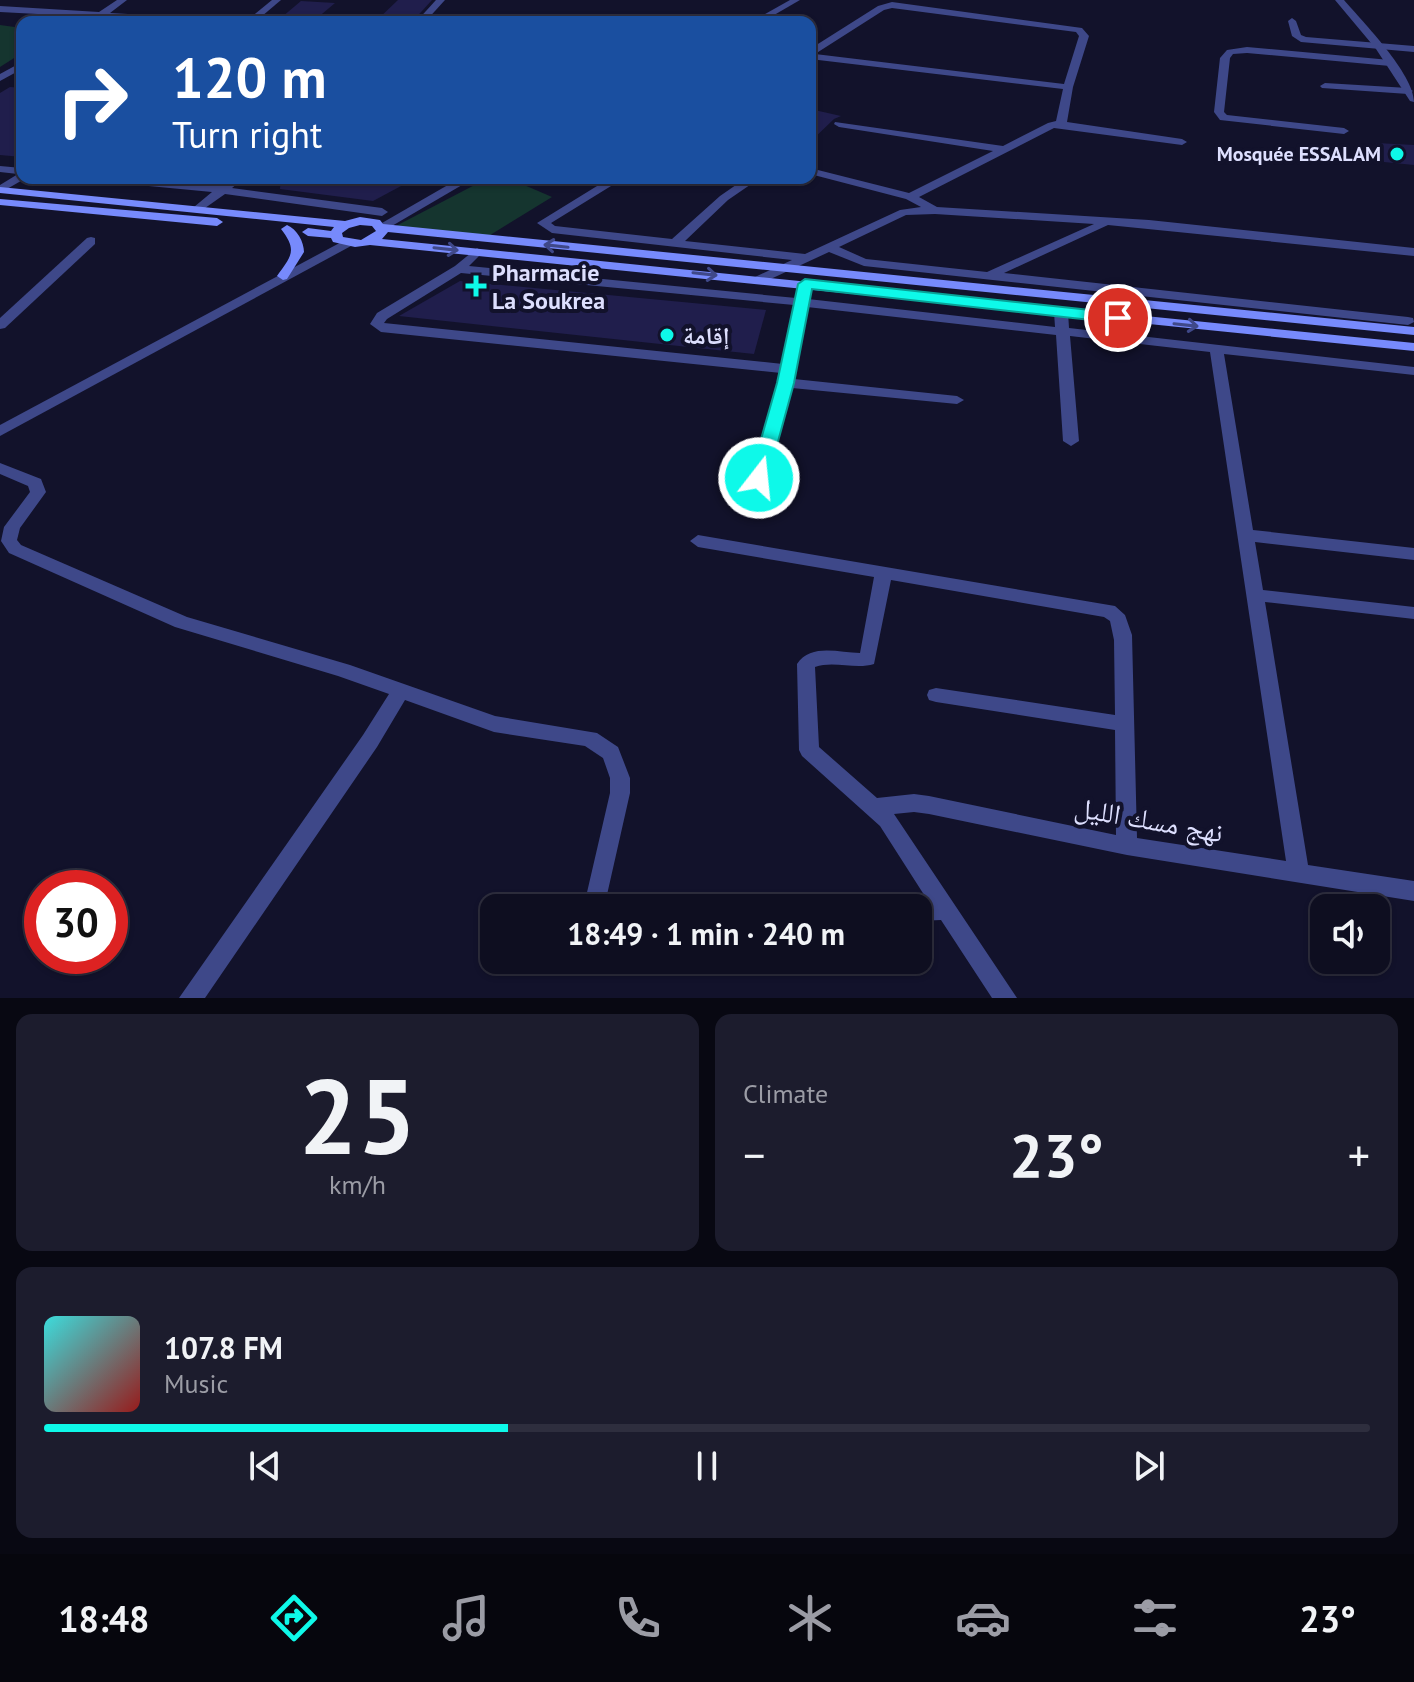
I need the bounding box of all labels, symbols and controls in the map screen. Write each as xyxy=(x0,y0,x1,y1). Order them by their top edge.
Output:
text: 120 m xyxy=(172,41,327,113)
icon: right xyxy=(40,48,144,152)
text: Turn right xyxy=(172,111,322,158)
place label: Mosquée ESSALAM xyxy=(1217,141,1381,167)
marker: Mosquée ESSALAM xyxy=(1388,145,1406,163)
one-way arrow xyxy=(543,238,570,253)
one-way arrow xyxy=(432,242,459,257)
place label: Pharmacie La Soukrea xyxy=(492,257,605,316)
one-way arrow xyxy=(691,267,718,282)
marker: Pharmacie La Soukrea xyxy=(467,277,485,295)
pin xyxy=(1084,284,1152,352)
icon: arrive xyxy=(1096,296,1140,340)
one-way arrow xyxy=(1172,317,1199,332)
place label: إقامة xyxy=(683,320,730,351)
marker: إقامة xyxy=(658,326,676,344)
position arrow xyxy=(717,436,801,520)
street label: نهج مسك الليل xyxy=(1072,788,1226,850)
speed limit sign: 30 xyxy=(24,870,128,974)
map controls xyxy=(1310,894,1390,974)
button: sound xyxy=(1310,894,1390,974)
text: 18:49 · 1 min · 240 m xyxy=(567,914,845,953)
text: 25 xyxy=(299,1048,416,1183)
text: Climate xyxy=(743,1077,828,1110)
text: 23° xyxy=(1009,1116,1104,1194)
text: − xyxy=(743,1126,765,1183)
text: + xyxy=(1348,1126,1370,1183)
text: km/h xyxy=(329,1168,386,1201)
text: 107.8 FM xyxy=(164,1328,283,1367)
text: Music xyxy=(164,1367,228,1400)
icon: previous xyxy=(243,1444,287,1488)
icon: pause xyxy=(685,1444,729,1488)
icon: next xyxy=(1127,1444,1171,1488)
icon: directions xyxy=(266,1590,322,1646)
icon: music xyxy=(438,1590,494,1646)
icon: phone xyxy=(610,1590,666,1646)
icon: climate xyxy=(782,1590,838,1646)
icon: car xyxy=(955,1590,1011,1646)
icon: filters xyxy=(1127,1590,1183,1646)
text: 18:48 xyxy=(58,1595,149,1642)
text: 23° xyxy=(1299,1595,1356,1642)

